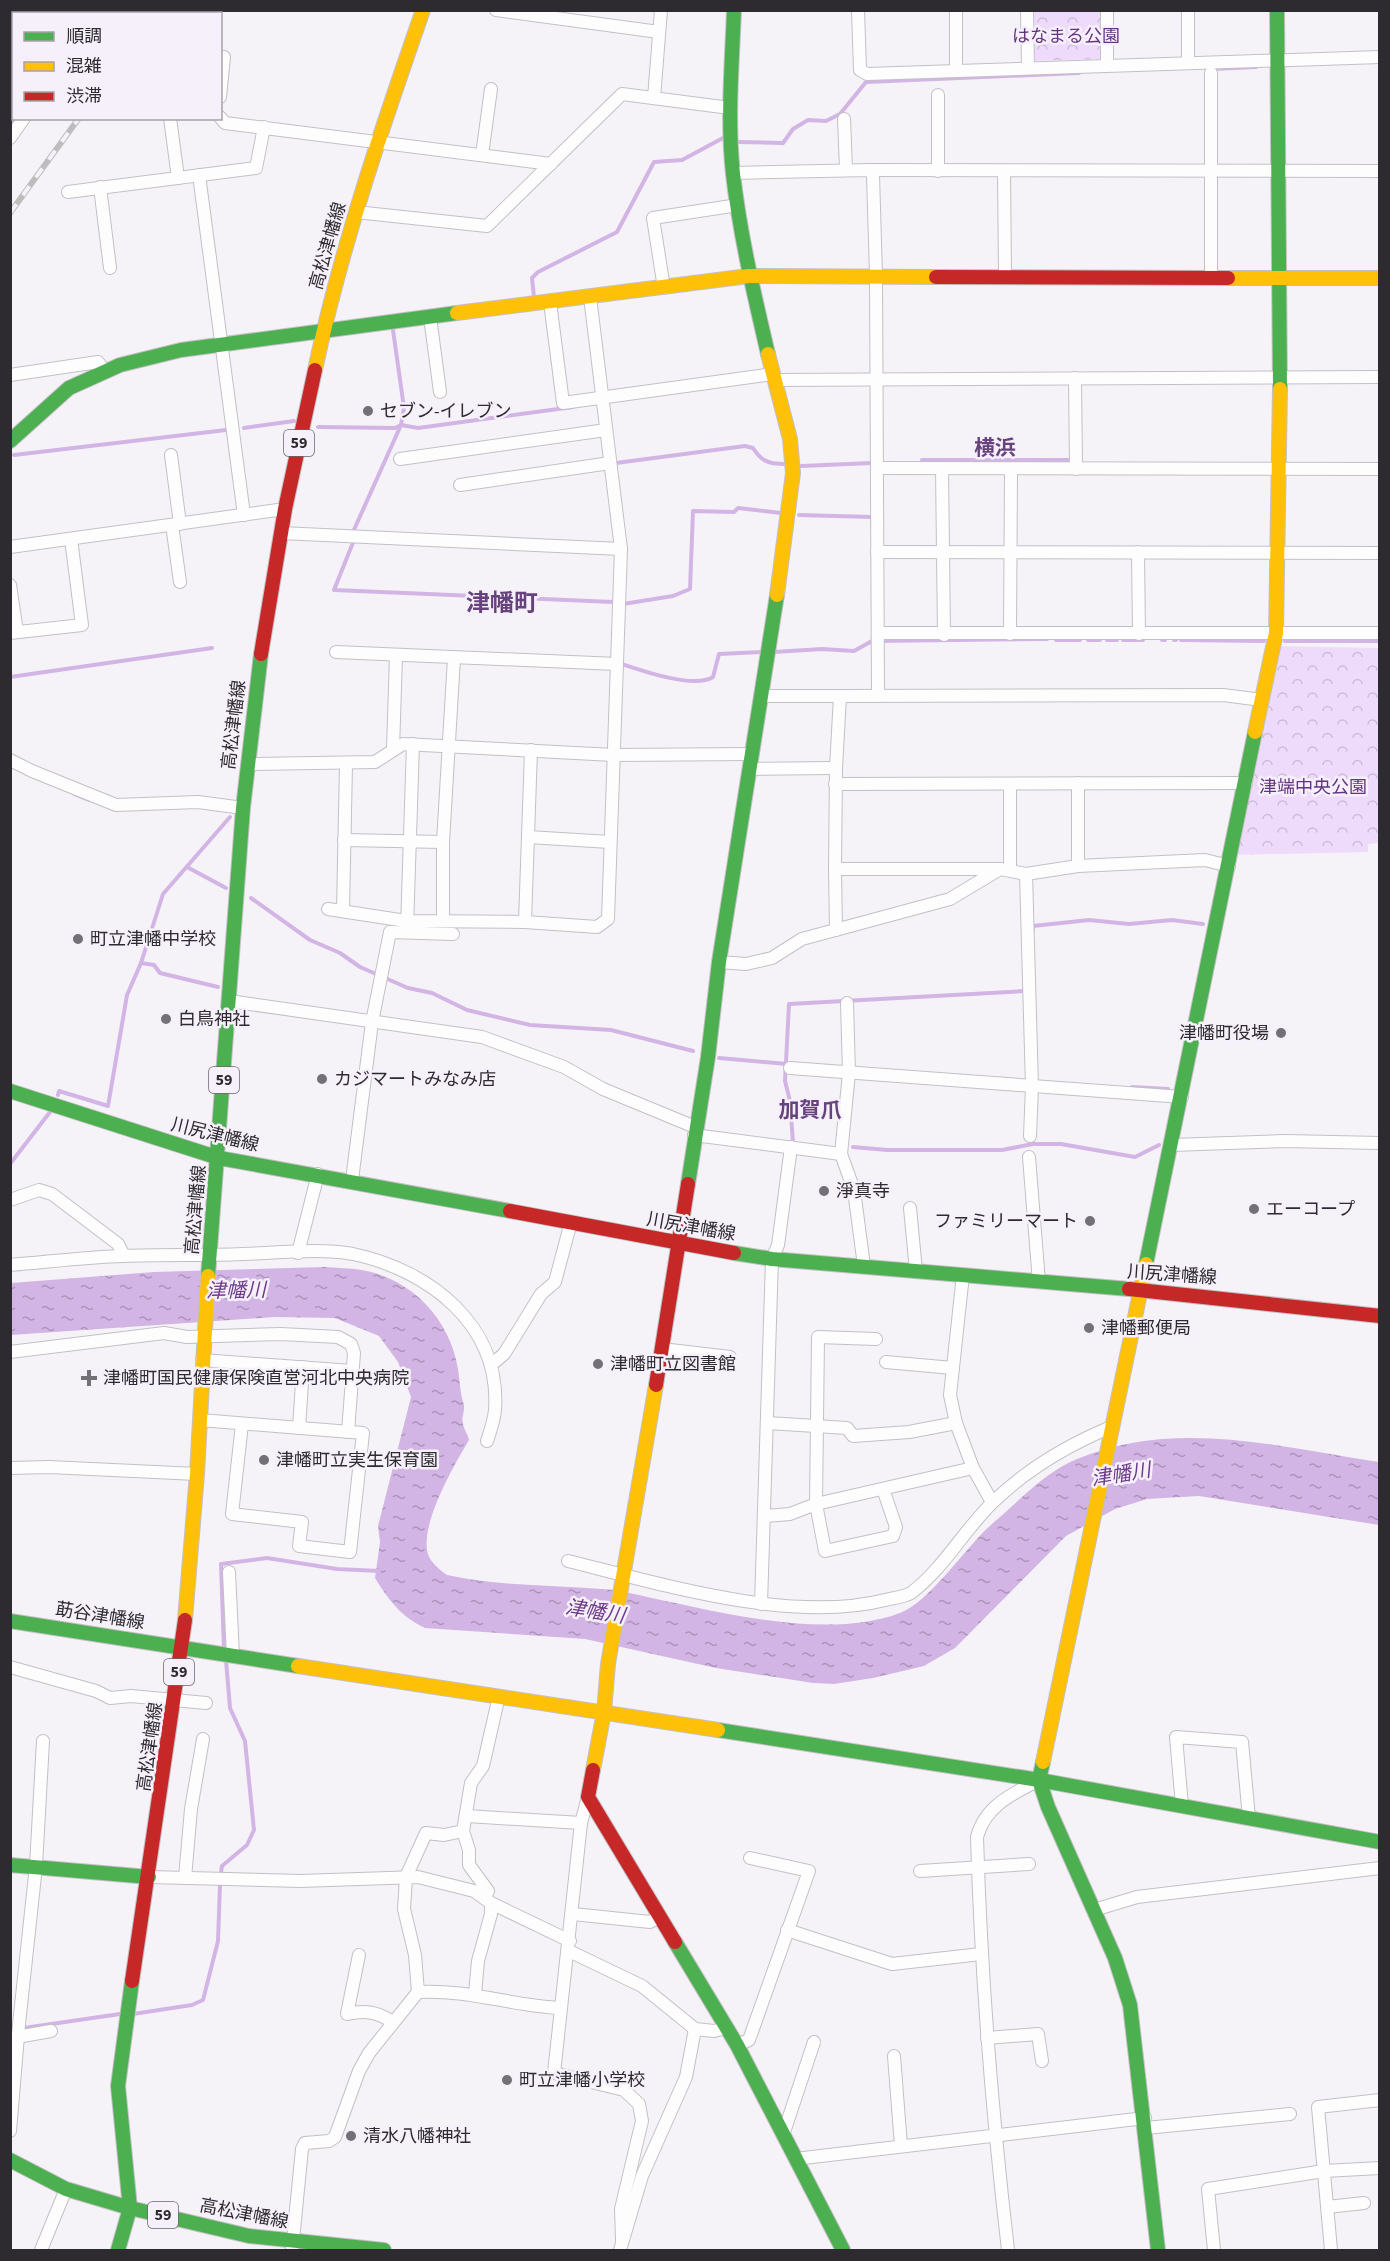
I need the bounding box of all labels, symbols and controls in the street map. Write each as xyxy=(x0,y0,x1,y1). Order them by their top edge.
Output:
legend xyxy=(12,12,222,120)
text: 順調 xyxy=(66,24,102,49)
park label: はなまる公園 xyxy=(1012,24,1120,49)
text: 混雑 xyxy=(66,54,102,79)
text: 渋滞 xyxy=(66,84,102,109)
street label: 高松津幡線 xyxy=(304,199,352,293)
place label: セブン-イレブン xyxy=(380,399,512,424)
marker: セブン-イレブン xyxy=(361,404,375,418)
road number: 59 xyxy=(284,430,314,456)
district label: 横浜 xyxy=(974,433,1016,463)
district label: 津幡町 xyxy=(466,586,538,621)
street label: 高松津幡線 xyxy=(216,679,252,771)
park label: 津端中央公園 xyxy=(1259,775,1367,800)
place label: 町立津幡中学校 xyxy=(90,927,216,952)
marker: 町立津幡中学校 xyxy=(71,932,85,946)
place label: 白鳥神社 xyxy=(178,1007,250,1032)
marker: 白鳥神社 xyxy=(159,1012,173,1026)
place label: 津幡町役場 xyxy=(1179,1021,1269,1046)
marker: 津幡町役場 xyxy=(1274,1026,1288,1040)
road number: 59 xyxy=(209,1067,239,1093)
place label: カジマートみなみ店 xyxy=(334,1067,496,1092)
marker: カジマートみなみ店 xyxy=(315,1072,329,1086)
district label: 加賀爪 xyxy=(779,1095,842,1125)
street label: 川尻津幡線 xyxy=(168,1112,262,1158)
street label: 高松津幡線 xyxy=(180,1164,212,1256)
place label: 淨真寺 xyxy=(836,1179,890,1204)
marker: 淨真寺 xyxy=(817,1184,831,1198)
place label: エーコープ xyxy=(1266,1197,1355,1222)
marker: エーコープ xyxy=(1247,1202,1261,1216)
street label: 川尻津幡線 xyxy=(645,1207,737,1247)
place label: ファミリーマート xyxy=(934,1209,1078,1234)
marker: ファミリーマート xyxy=(1083,1214,1097,1228)
street label: 川尻津幡線 xyxy=(1126,1259,1218,1291)
water label: 津幡川 xyxy=(206,1276,268,1306)
place label: 津幡郵便局 xyxy=(1101,1316,1191,1341)
marker: 津幡郵便局 xyxy=(1082,1321,1096,1335)
place label: 津幡町立図書館 xyxy=(610,1352,736,1377)
marker: 津幡町立図書館 xyxy=(591,1357,605,1371)
place label: 津幡町国民健康保険直営河北中央病院 xyxy=(103,1366,409,1391)
marker: 津幡町国民健康保険直営河北中央病院 xyxy=(80,1369,98,1387)
place label: 津幡町立実生保育園 xyxy=(276,1448,438,1473)
marker: 津幡町立実生保育園 xyxy=(257,1453,271,1467)
water label: 津幡川 xyxy=(1089,1456,1155,1494)
water label: 津幡川 xyxy=(563,1593,629,1631)
street label: 莇谷津幡線 xyxy=(54,1597,146,1635)
road number: 59 xyxy=(164,1659,194,1685)
street label: 高松津幡線 xyxy=(131,1701,169,1793)
place label: 町立津幡小学校 xyxy=(519,2068,645,2093)
marker: 町立津幡小学校 xyxy=(500,2073,514,2087)
place label: 清水八幡神社 xyxy=(363,2124,471,2149)
marker: 清水八幡神社 xyxy=(344,2129,358,2143)
street label: 高松津幡線 xyxy=(197,2193,291,2235)
road number: 59 xyxy=(148,2202,178,2228)

